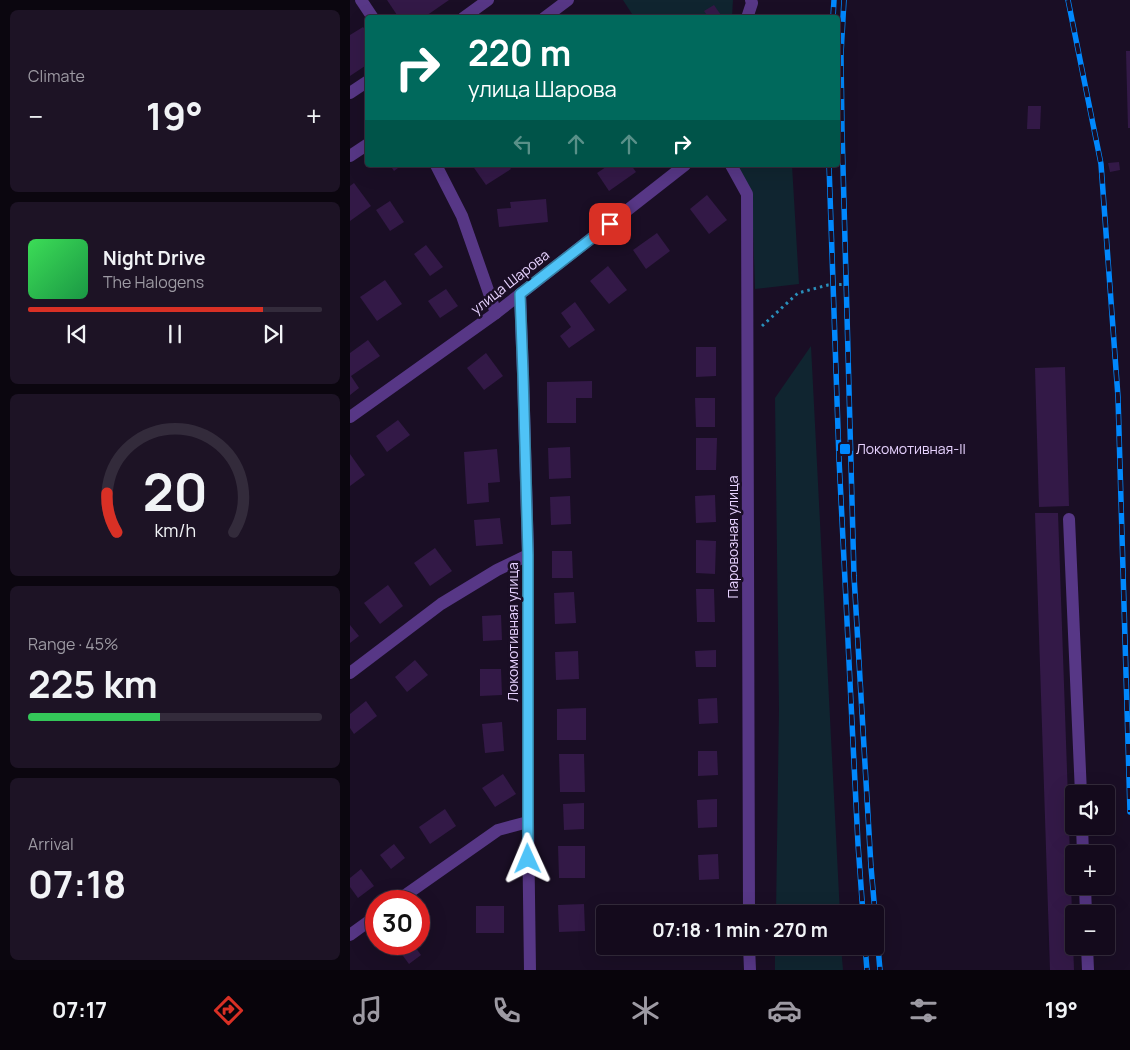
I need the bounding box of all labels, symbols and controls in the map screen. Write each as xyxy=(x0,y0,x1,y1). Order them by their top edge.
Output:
text: 220 m xyxy=(468,29,571,77)
icon: right xyxy=(385,35,450,100)
text: Climate xyxy=(28,65,85,87)
text: улица Шарова xyxy=(468,74,617,104)
text: 19° xyxy=(146,89,203,141)
text: − xyxy=(28,97,43,135)
text: + xyxy=(306,97,322,135)
icon: left xyxy=(509,130,537,158)
icon: ahead xyxy=(562,130,590,158)
icon: ahead xyxy=(615,130,643,158)
icon: right xyxy=(668,130,696,158)
pin xyxy=(589,203,631,245)
icon: arrive xyxy=(596,210,624,238)
text: Night Drive xyxy=(103,245,205,271)
street label: улица Шарова xyxy=(467,245,553,318)
text: The Halogens xyxy=(103,271,204,293)
icon: previous xyxy=(63,320,91,348)
icon: pause xyxy=(161,320,189,348)
icon: next xyxy=(259,320,287,348)
place label: Локомотивная-II xyxy=(856,439,966,458)
marker: Локомотивная-II xyxy=(838,442,852,456)
text: 20 xyxy=(142,456,208,527)
street label: Паровозная улица xyxy=(723,476,742,598)
text: km/h xyxy=(154,518,196,542)
street label: Локомотивная улица xyxy=(503,562,522,702)
text: Range · 45% xyxy=(28,633,118,655)
text: 225 km xyxy=(28,657,158,709)
map controls xyxy=(1065,785,1115,955)
button: sound xyxy=(1065,785,1115,835)
position arrow xyxy=(501,832,553,884)
text: Arrival xyxy=(28,833,74,855)
button: + xyxy=(1065,845,1115,895)
text: 07:18 xyxy=(28,857,126,909)
speed limit sign: 30 xyxy=(365,890,430,955)
button: − xyxy=(1065,905,1115,955)
text: 07:18 · 1 min · 270 m xyxy=(652,917,828,943)
icon: directions xyxy=(211,993,246,1028)
icon: music xyxy=(350,993,385,1028)
icon: phone xyxy=(489,993,524,1028)
icon: climate xyxy=(628,993,663,1028)
icon: car xyxy=(767,993,802,1028)
icon: filters xyxy=(906,993,941,1028)
text: 07:17 xyxy=(52,995,107,1025)
text: 19° xyxy=(1045,995,1078,1025)

